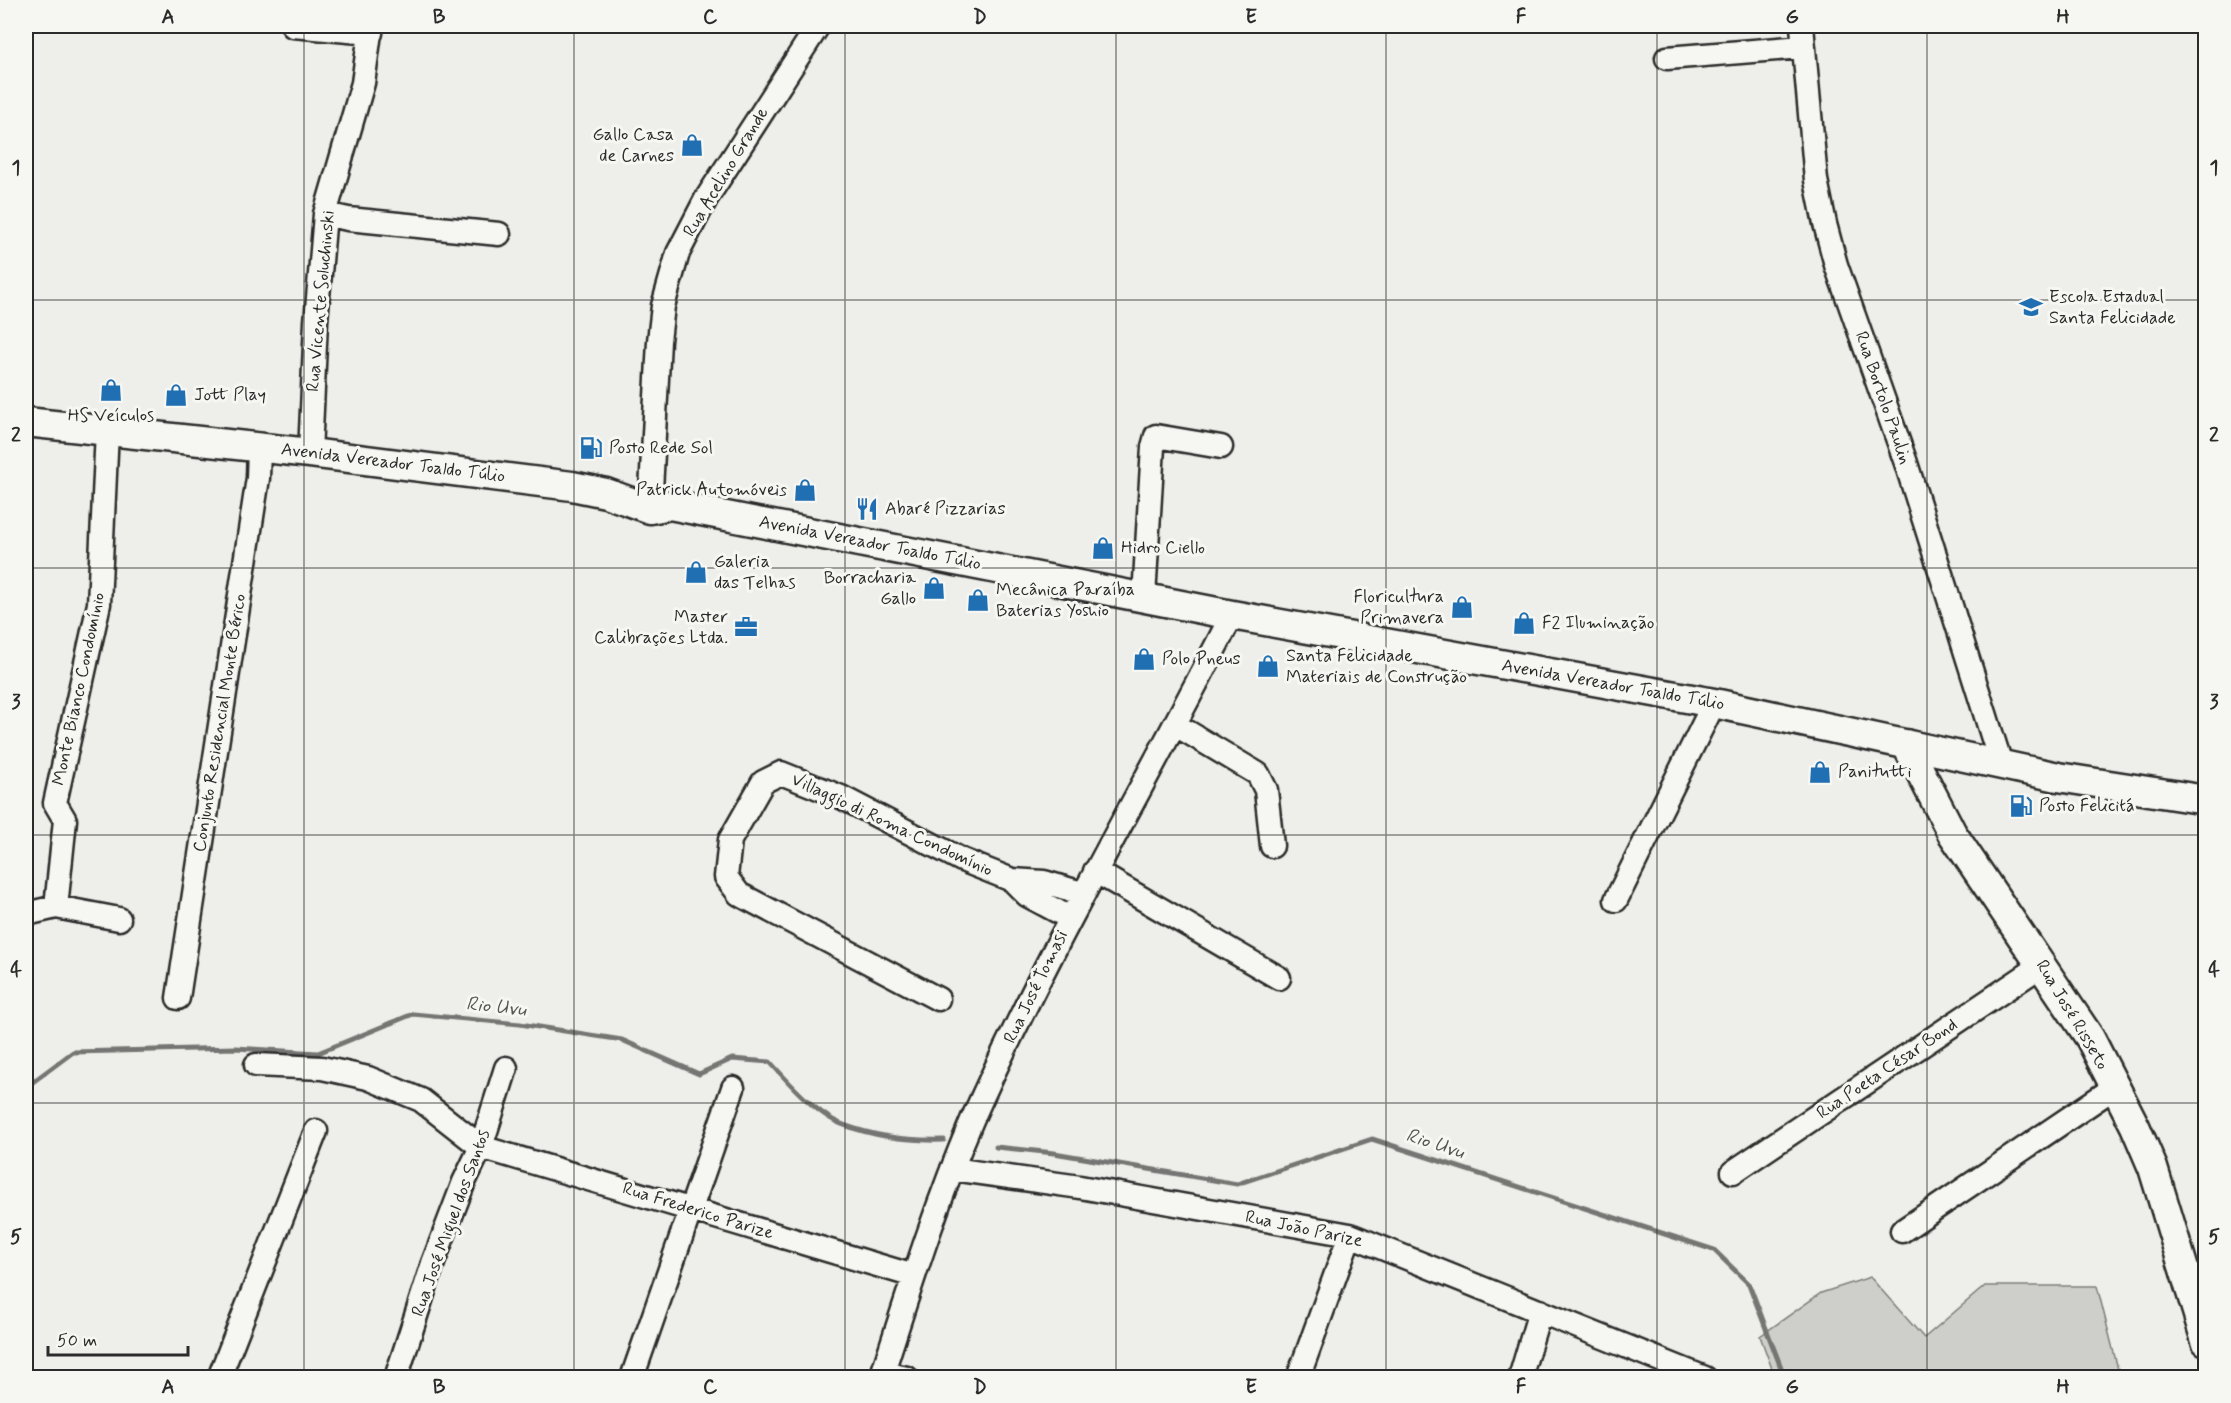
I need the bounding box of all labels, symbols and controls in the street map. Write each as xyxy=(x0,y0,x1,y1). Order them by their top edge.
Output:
text: A xyxy=(161,4,175,31)
text: B xyxy=(433,4,446,31)
text: C xyxy=(703,4,718,31)
text: D xyxy=(973,4,987,31)
text: E xyxy=(1245,4,1257,31)
text: F xyxy=(1516,4,1527,31)
text: G xyxy=(1785,4,1799,31)
text: H xyxy=(2056,4,2070,31)
street label: Rua Acelino Grande xyxy=(678,103,774,241)
place label: Gallo Casa de Carnes xyxy=(593,123,674,168)
shop icon: Gallo Casa de Carnes xyxy=(679,132,705,158)
text: 1 xyxy=(12,155,20,182)
text: 1 xyxy=(2210,155,2218,182)
street label: Rua Vicente Soluchinski xyxy=(301,209,341,393)
place label: Escola Estadual Santa Felicidade xyxy=(2049,285,2176,330)
school or university icon: Escola Estadual Santa Felicidade xyxy=(2018,294,2044,320)
street label: Rua Bortolo Paulin xyxy=(1849,328,1917,468)
shop icon: HS Veículos xyxy=(98,377,124,403)
shop icon: Jott Play xyxy=(163,382,189,408)
place label: Jott Play xyxy=(194,383,266,407)
place label: HS Veículos xyxy=(68,404,154,428)
text: 2 xyxy=(11,422,21,449)
text: 2 xyxy=(2209,422,2219,449)
fuel station icon: Posto Rede Sol xyxy=(578,435,604,461)
place label: Posto Rede Sol xyxy=(609,436,713,460)
street label: Avenida Vereador Toaldo Túlio xyxy=(280,437,506,489)
shop icon: Patrick Automóveis xyxy=(792,477,818,503)
place label: Patrick Automóveis xyxy=(636,478,787,502)
restaurant icon: Abaré Pizzarias xyxy=(854,496,880,522)
place label: Abaré Pizzarias xyxy=(885,497,1006,521)
street label: Avenida Vereador Toaldo Túlio xyxy=(757,510,983,576)
shop icon: Hidro Ciello xyxy=(1090,535,1116,561)
place label: Hidro Ciello xyxy=(1121,536,1205,560)
place label: Galeria das Telhas xyxy=(714,550,796,595)
shop icon: Galeria das Telhas xyxy=(683,559,709,585)
place label: Borracharia Gallo xyxy=(824,566,916,611)
shop icon: Borracharia Gallo xyxy=(921,575,947,601)
place label: Mecânica Paraíba Baterias Yoshio xyxy=(996,578,1135,623)
place label: Floricultura Primavera xyxy=(1353,585,1444,630)
shop icon: Mecânica Paraíba Baterias Yoshio xyxy=(965,587,991,613)
street label: Monte Bianco Condomínio xyxy=(47,590,111,788)
street label: Conjunto Residencial Monte Bérico xyxy=(188,592,252,854)
shop icon: Floricultura Primavera xyxy=(1449,594,1475,620)
place label: Master Calibrações Ltda. xyxy=(594,605,728,650)
shop icon: F2 Iluminação xyxy=(1511,610,1537,636)
place label: F2 Iluminação xyxy=(1542,611,1655,635)
office icon: Master Calibrações Ltda. xyxy=(733,614,759,640)
place label: Santa Felicidade Materiais de Construção xyxy=(1286,644,1467,689)
shop icon: Polo Pneus xyxy=(1131,646,1157,672)
place label: Polo Pneus xyxy=(1162,647,1241,671)
shop icon: Santa Felicidade Materiais de Construção xyxy=(1255,653,1281,679)
street label: Avenida Vereador Toaldo Túlio xyxy=(1500,654,1726,716)
text: 3 xyxy=(11,689,21,716)
text: 3 xyxy=(2209,689,2219,716)
shop icon: Panitutti xyxy=(1807,759,1833,785)
place label: Panitutti xyxy=(1838,760,1912,784)
street label: Villaggio di Roma Condomínio xyxy=(786,768,997,884)
fuel station icon: Posto Felicitá xyxy=(2008,793,2034,819)
place label: Posto Felicitá xyxy=(2039,794,2135,818)
street label: Rua José Tomasi xyxy=(998,926,1074,1048)
street label: Rua José Risseto xyxy=(2030,956,2114,1074)
text: 4 xyxy=(10,957,22,984)
text: 4 xyxy=(2208,957,2220,984)
water label: Rio Uvu xyxy=(465,990,528,1024)
street label: Rua Poeta César Bond xyxy=(1812,1013,1962,1125)
water label: Rio Uvu xyxy=(1402,1122,1469,1166)
street label: Rua José Miguel dos Santos xyxy=(406,1126,498,1321)
street label: Rua Frederico Parize xyxy=(620,1177,776,1245)
street label: Rua João Parize xyxy=(1243,1205,1365,1253)
text: 5 xyxy=(10,1224,22,1251)
text: 5 xyxy=(2208,1224,2220,1251)
scale bar xyxy=(48,1319,188,1357)
text: 50 m xyxy=(57,1329,97,1353)
text: A xyxy=(161,1374,175,1401)
text: B xyxy=(433,1374,446,1401)
text: C xyxy=(703,1374,718,1401)
text: D xyxy=(973,1374,987,1401)
text: E xyxy=(1245,1374,1257,1401)
text: F xyxy=(1516,1374,1527,1401)
text: G xyxy=(1785,1374,1799,1401)
text: H xyxy=(2056,1374,2070,1401)

